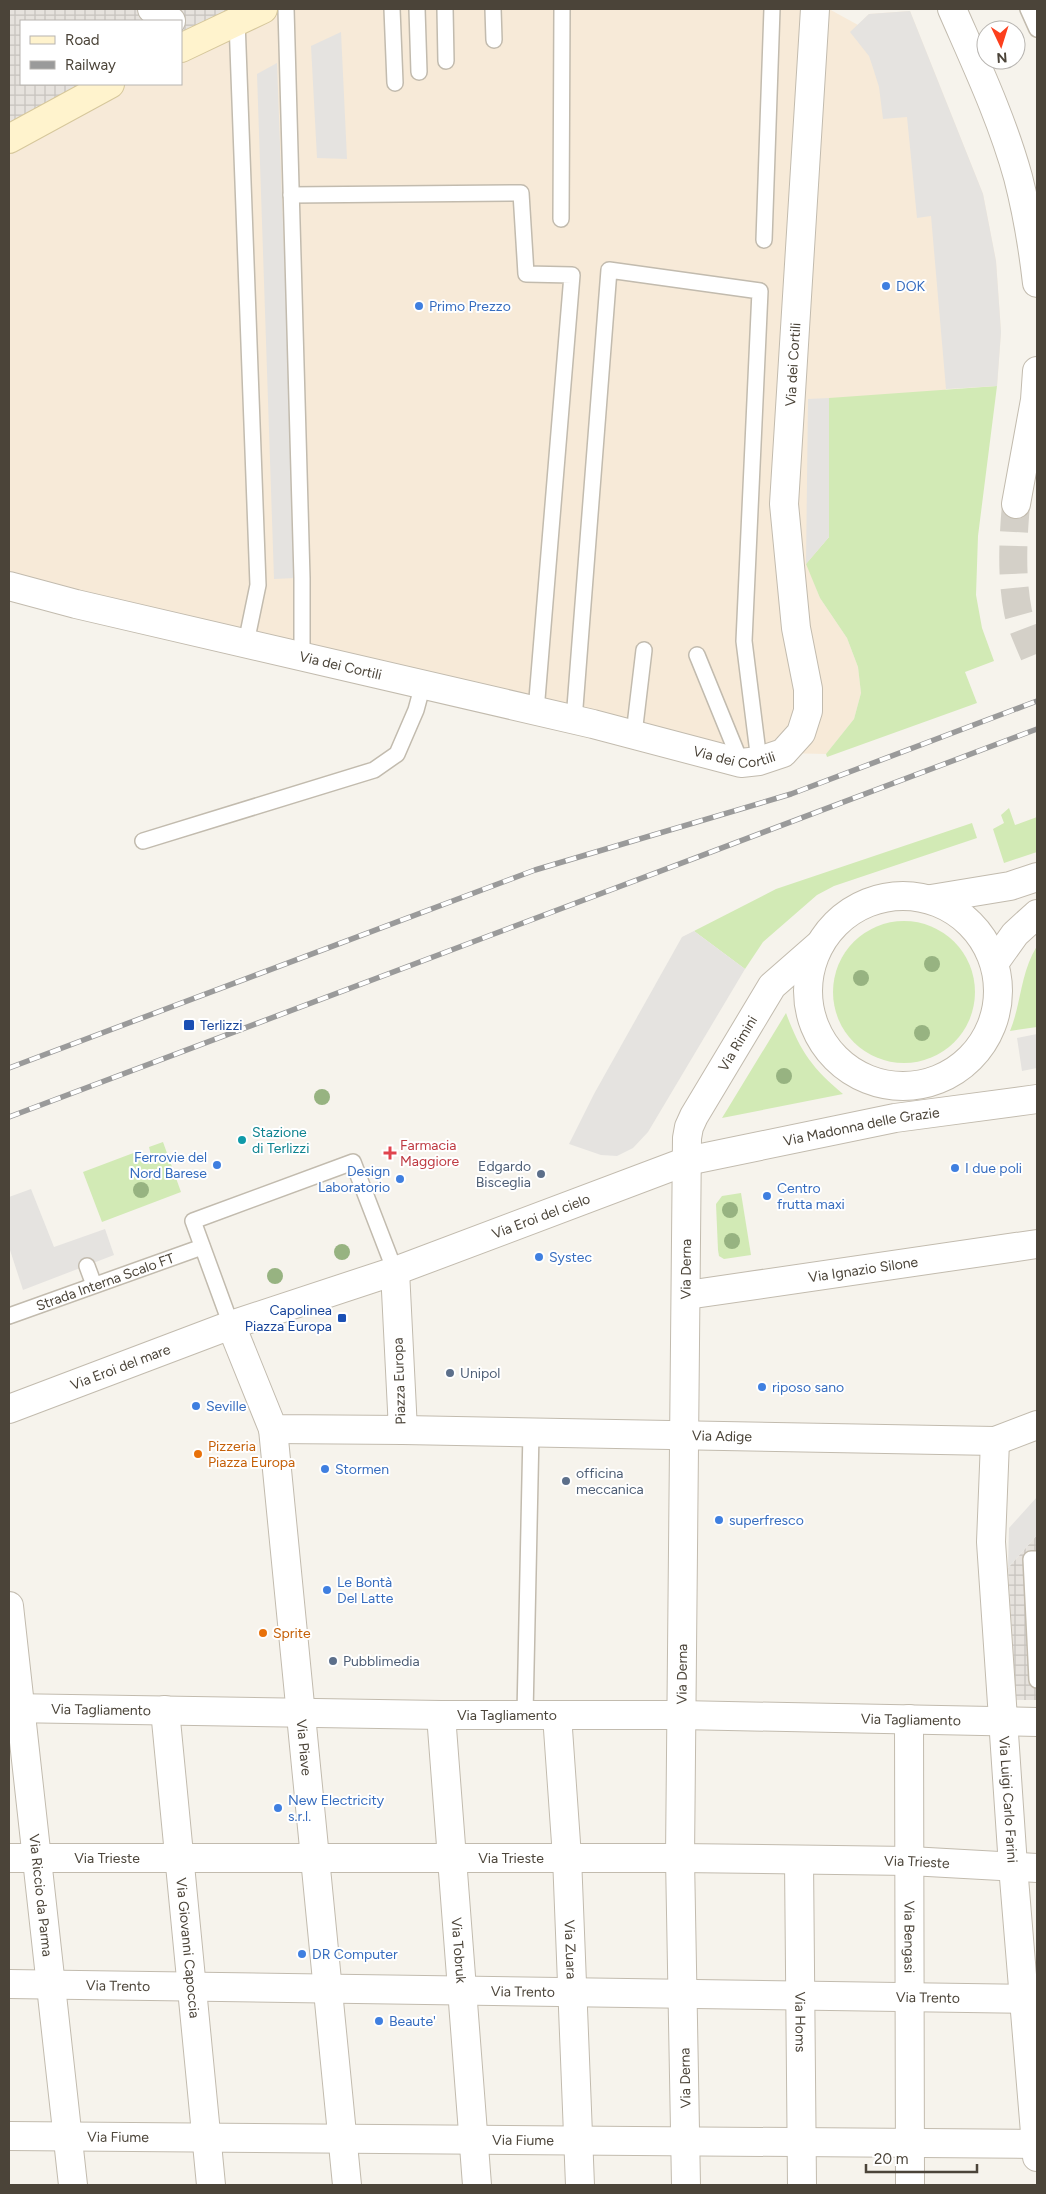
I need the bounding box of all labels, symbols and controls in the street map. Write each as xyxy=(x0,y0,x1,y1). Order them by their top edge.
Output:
legend xyxy=(20,20,182,85)
north arrow xyxy=(976,20,1026,70)
text: Road xyxy=(65,31,100,49)
text: N xyxy=(996,49,1008,66)
text: Railway xyxy=(65,56,116,74)
place label: DOK xyxy=(896,278,925,295)
marker: DOK xyxy=(880,280,892,292)
place label: Primo Prezzo xyxy=(429,298,511,315)
marker: Primo Prezzo xyxy=(413,300,425,312)
street label: Via dei Cortili xyxy=(782,322,804,407)
street label: Via dei Cortili xyxy=(298,648,383,684)
street label: Via dei Cortili xyxy=(691,743,778,772)
street label: Via Rimini xyxy=(715,1013,761,1075)
place label: Terlizzi xyxy=(200,1017,243,1034)
marker: Terlizzi xyxy=(182,1018,196,1032)
street label: Via Madonna delle Grazie xyxy=(782,1104,941,1150)
place label: Stazione di Terlizzi xyxy=(252,1124,309,1157)
marker: Stazione di Terlizzi xyxy=(236,1134,248,1146)
place label: Farmacia Maggiore xyxy=(400,1137,460,1170)
marker: Farmacia Maggiore xyxy=(384,1147,396,1159)
place label: Ferrovie del Nord Barese xyxy=(129,1149,207,1182)
place label: Edgardo Bisceglia xyxy=(476,1158,531,1191)
marker: Ferrovie del Nord Barese xyxy=(211,1159,223,1171)
place label: I due poli xyxy=(965,1160,1022,1177)
marker: I due poli xyxy=(949,1162,961,1174)
place label: Design Laboratorio xyxy=(318,1163,390,1196)
marker: Edgardo Bisceglia xyxy=(535,1168,547,1180)
marker: Design Laboratorio xyxy=(394,1173,406,1185)
place label: Centro frutta maxi xyxy=(777,1180,845,1213)
street label: Via Eroi del cielo xyxy=(490,1190,593,1243)
marker: Centro frutta maxi xyxy=(761,1190,773,1202)
street label: Via Derna xyxy=(677,1239,695,1299)
place label: Systec xyxy=(549,1249,592,1266)
street label: Strada Interna Scalo FT xyxy=(34,1250,177,1315)
marker: Systec xyxy=(533,1251,545,1263)
street label: Via Ignazio Silone xyxy=(807,1253,920,1286)
place label: Capolinea Piazza Europa xyxy=(245,1302,332,1335)
marker: Capolinea Piazza Europa xyxy=(336,1312,348,1324)
street label: Piazza Europa xyxy=(389,1337,410,1425)
street label: Via Eroi del mare xyxy=(68,1341,173,1394)
place label: Unipol xyxy=(460,1365,500,1382)
marker: Unipol xyxy=(444,1367,456,1379)
place label: riposo sano xyxy=(772,1379,844,1396)
marker: riposo sano xyxy=(756,1381,768,1393)
place label: Seville xyxy=(206,1398,247,1415)
marker: Seville xyxy=(190,1400,202,1412)
street label: Via Adige xyxy=(692,1427,753,1445)
place label: Pizzeria Piazza Europa xyxy=(208,1438,295,1471)
marker: Pizzeria Piazza Europa xyxy=(192,1448,204,1460)
place label: Stormen xyxy=(335,1461,389,1478)
marker: Stormen xyxy=(319,1463,331,1475)
place label: officina meccanica xyxy=(576,1465,644,1498)
marker: officina meccanica xyxy=(560,1475,572,1487)
place label: superfresco xyxy=(729,1512,804,1529)
marker: superfresco xyxy=(713,1514,725,1526)
place label: Le Bontà Del Latte xyxy=(337,1574,394,1607)
marker: Le Bontà Del Latte xyxy=(321,1584,333,1596)
place label: Sprite xyxy=(273,1625,311,1642)
marker: Sprite xyxy=(257,1627,269,1639)
street label: Via Derna xyxy=(673,1644,691,1704)
place label: Pubblimedia xyxy=(343,1653,420,1670)
marker: Pubblimedia xyxy=(327,1655,339,1667)
street label: Via Tagliamento xyxy=(51,1701,151,1719)
street label: Via Tagliamento xyxy=(457,1707,557,1724)
street label: Via Tagliamento xyxy=(861,1711,961,1730)
street label: Via Piave xyxy=(292,1718,315,1777)
street label: Via Luigi Carlo Farini xyxy=(995,1735,1021,1863)
place label: New Electricity s.r.l. xyxy=(288,1792,385,1825)
marker: New Electricity s.r.l. xyxy=(272,1802,284,1814)
street label: Via Riccio da Parma xyxy=(25,1833,56,1958)
street label: Via Trieste xyxy=(74,1850,140,1867)
street label: Via Trieste xyxy=(478,1850,544,1867)
street label: Via Trieste xyxy=(884,1853,951,1872)
street label: Via Giovanni Capoccia xyxy=(172,1877,203,2019)
street label: Via Bengasi xyxy=(900,1901,918,1973)
street label: Via Tobruk xyxy=(448,1917,470,1984)
street label: Via Zuara xyxy=(561,1920,580,1980)
place label: DR Computer xyxy=(312,1946,398,1963)
marker: DR Computer xyxy=(296,1948,308,1960)
street label: Via Trento xyxy=(86,1977,150,1995)
street label: Via Trento xyxy=(491,1983,555,2001)
street label: Via Trento xyxy=(896,1989,960,2007)
street label: Via Homs xyxy=(791,1992,809,2052)
place label: Beaute' xyxy=(389,2013,436,2030)
marker: Beaute' xyxy=(373,2015,385,2027)
street label: Via Derna xyxy=(676,2048,695,2108)
street label: Via Fiume xyxy=(87,2129,149,2146)
street label: Via Fiume xyxy=(492,2132,554,2149)
scale bar xyxy=(866,2142,977,2174)
text: 20 m xyxy=(874,2150,908,2168)

